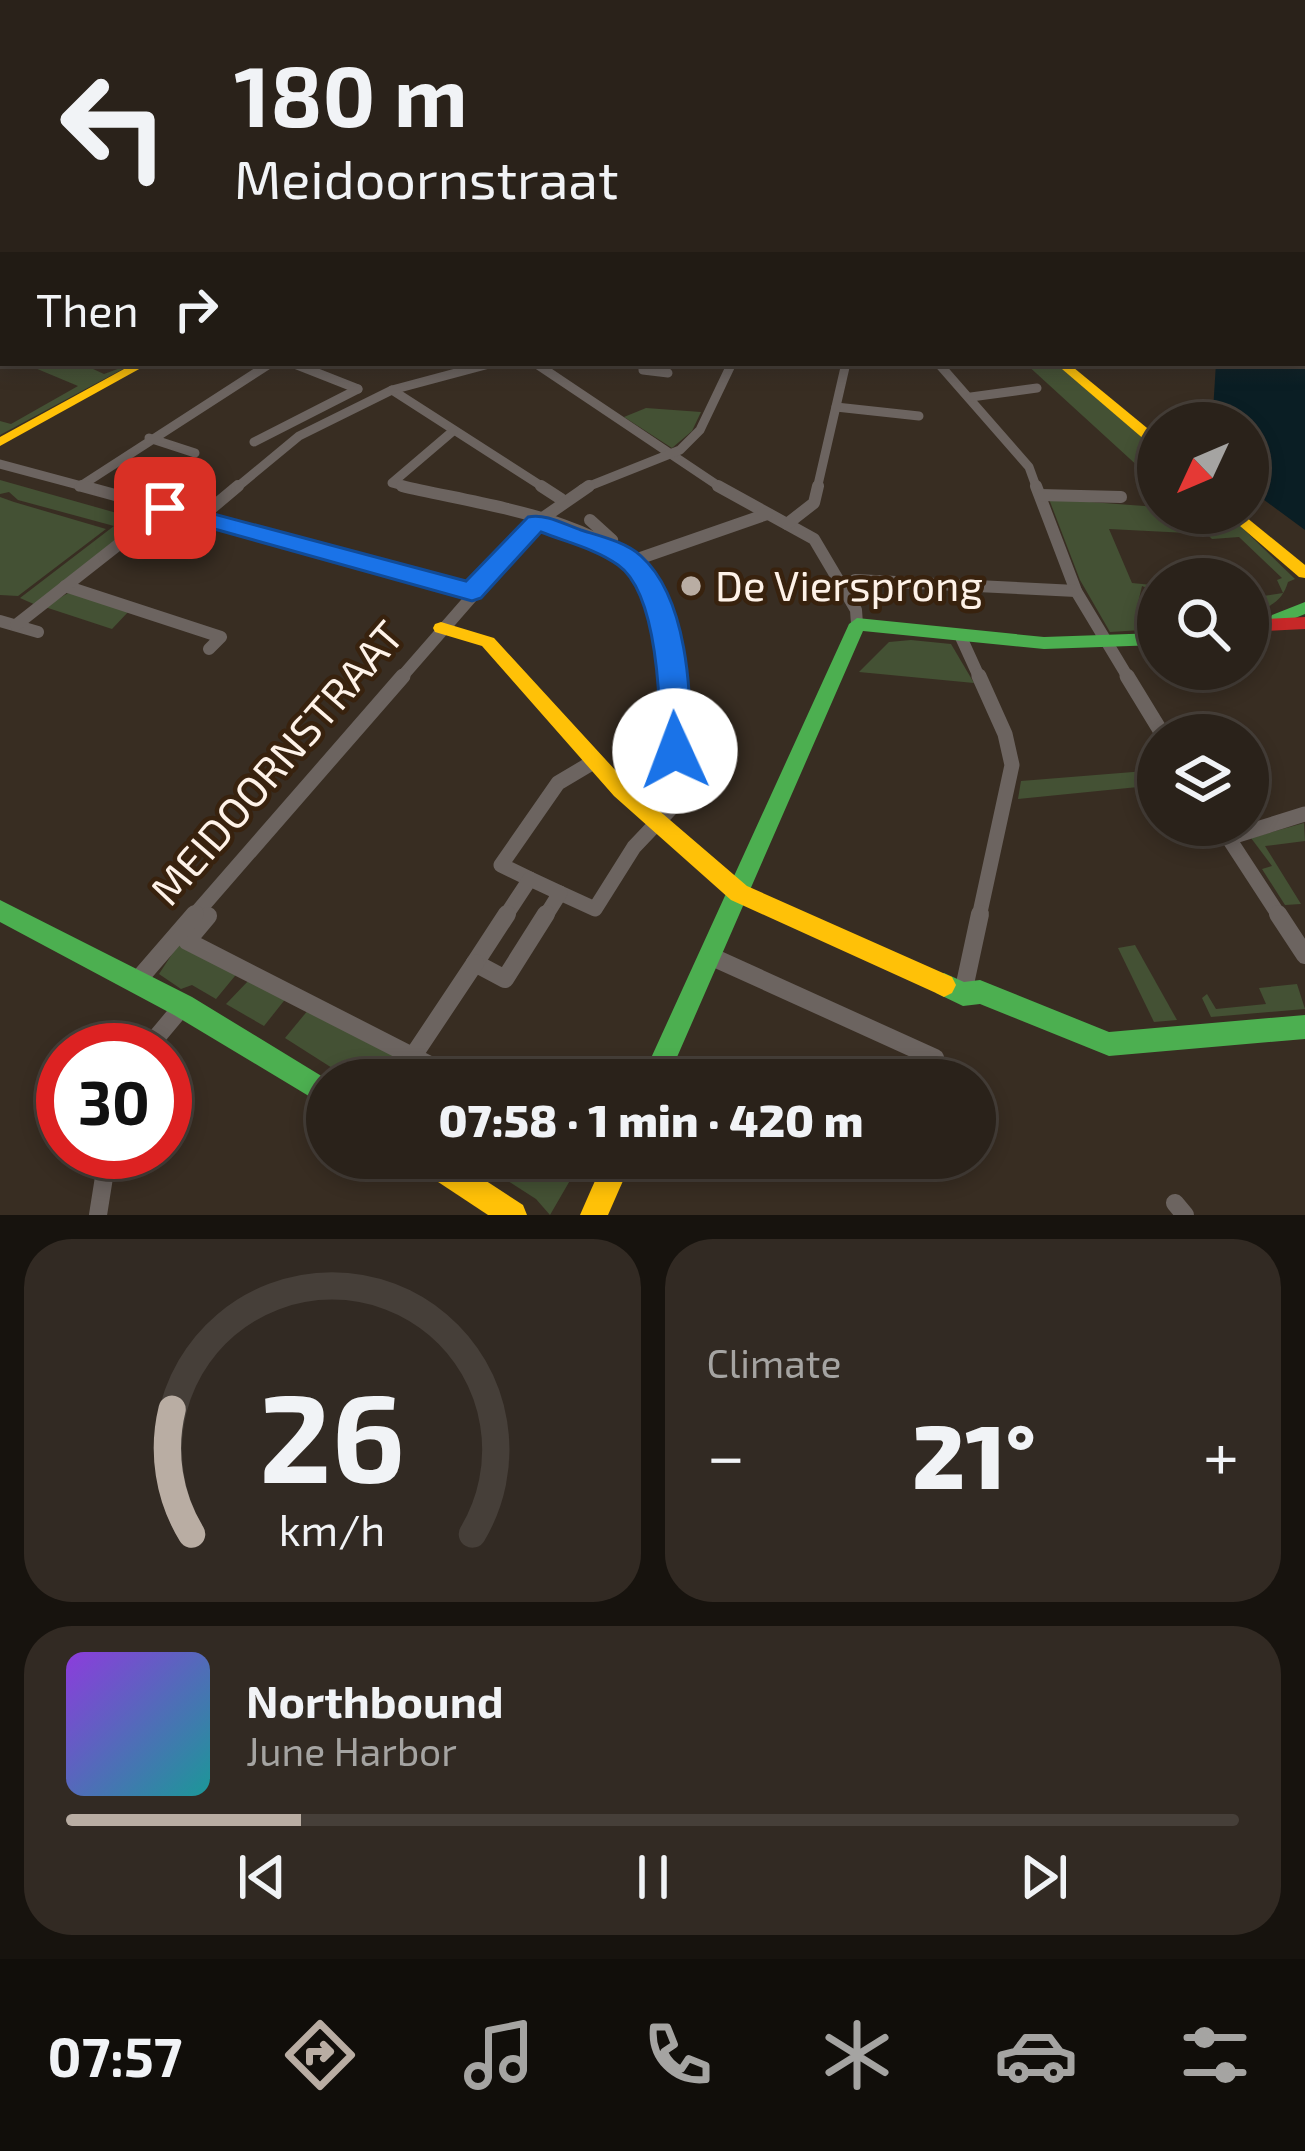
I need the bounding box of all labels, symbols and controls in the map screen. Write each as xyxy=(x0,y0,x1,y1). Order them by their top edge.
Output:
text: 180 m xyxy=(234,43,468,144)
icon: left xyxy=(36,48,192,204)
text: Meidoornstraat xyxy=(234,145,619,210)
icon: right xyxy=(163,276,229,342)
text: Then xyxy=(36,282,139,336)
north arrow xyxy=(1137,402,1269,534)
map controls xyxy=(1137,402,1269,846)
pin xyxy=(114,457,216,559)
icon: arrive xyxy=(132,475,198,541)
button: search xyxy=(1137,558,1269,690)
place label: De Viersprong xyxy=(715,559,983,609)
marker: De Viersprong xyxy=(678,573,704,599)
street label: MEIDOORNSTRAAT xyxy=(139,610,412,914)
position arrow xyxy=(612,688,738,814)
button: layers xyxy=(1137,714,1269,846)
speed limit sign: 30 xyxy=(36,1023,192,1179)
text: 07:58 · 1 min · 420 m xyxy=(439,1092,863,1146)
text: Climate xyxy=(707,1339,841,1386)
text: 26 xyxy=(259,1358,405,1508)
text: 21° xyxy=(912,1399,1036,1507)
text: − xyxy=(707,1414,745,1493)
text: + xyxy=(1203,1414,1239,1493)
text: km/h xyxy=(279,1502,385,1554)
text: Northbound xyxy=(246,1673,504,1727)
text: June Harbor xyxy=(246,1727,457,1774)
icon: previous xyxy=(229,1844,295,1910)
icon: pause xyxy=(620,1844,686,1910)
icon: next xyxy=(1011,1844,1077,1910)
icon: directions xyxy=(278,2013,362,2097)
icon: music xyxy=(457,2013,541,2097)
icon: phone xyxy=(636,2013,720,2097)
icon: climate xyxy=(815,2013,899,2097)
icon: car xyxy=(994,2013,1078,2097)
icon: filters xyxy=(1173,2013,1257,2097)
text: 07:57 xyxy=(48,2023,182,2088)

